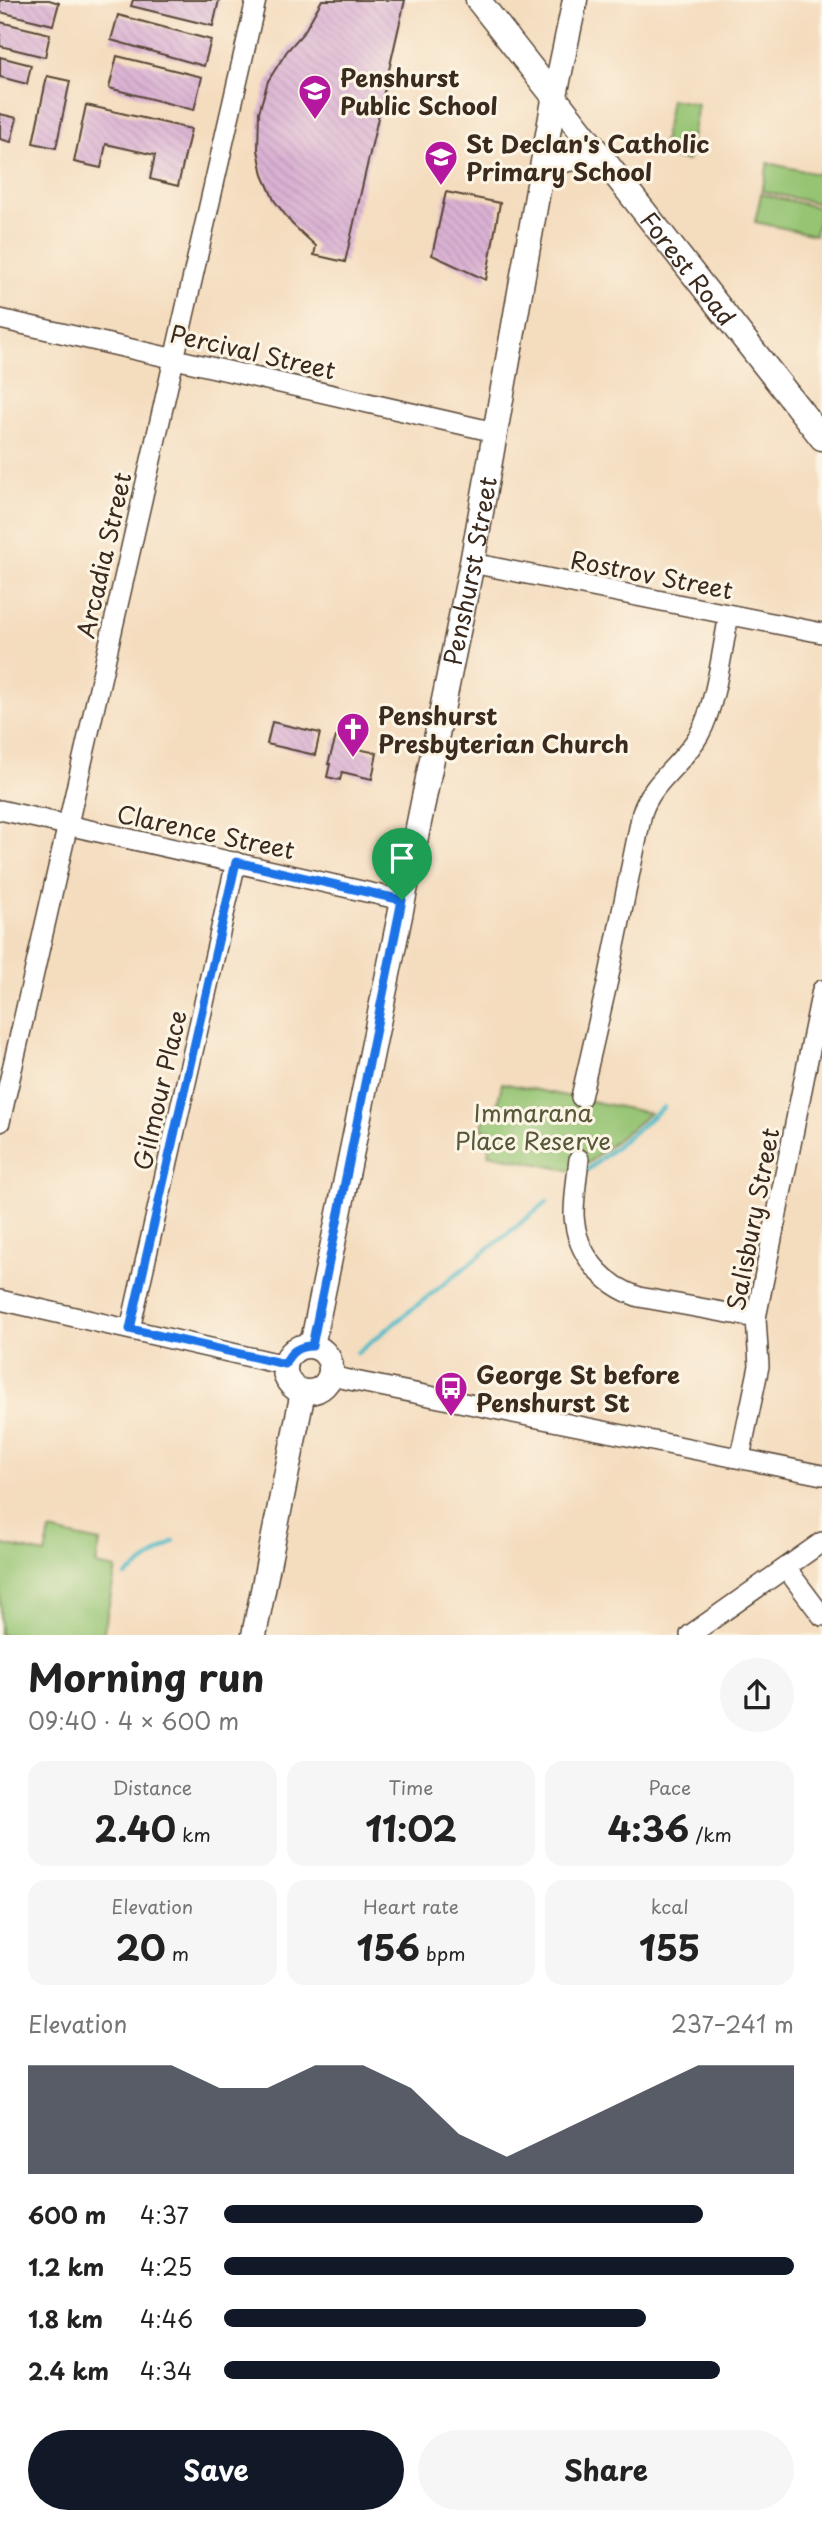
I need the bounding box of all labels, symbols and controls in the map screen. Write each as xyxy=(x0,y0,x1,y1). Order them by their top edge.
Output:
place label: Penshurst Public School xyxy=(340,59,498,123)
school or university icon: Penshurst Public School xyxy=(296,72,334,121)
place label: St Declan's Catholic Primary School xyxy=(466,125,710,189)
school or university icon: St Declan's Catholic Primary School xyxy=(422,138,460,187)
street label: Forest Road xyxy=(632,203,745,333)
street label: Percival Street xyxy=(167,314,340,388)
street label: Arcadia Street xyxy=(66,468,140,642)
street label: Penshurst Street xyxy=(434,473,505,669)
street label: Rostrov Street xyxy=(568,541,736,607)
place label: Penshurst Presbyterian Church xyxy=(378,697,629,761)
church icon: Penshurst Presbyterian Church xyxy=(334,710,372,759)
street label: Clarence Street xyxy=(114,795,298,867)
pin xyxy=(372,828,432,900)
icon: arrive xyxy=(383,839,421,877)
street label: Gilmour Place xyxy=(123,1006,195,1174)
park label: Immarana Place Reserve xyxy=(455,1094,611,1158)
street label: Salisbury Street xyxy=(717,1124,787,1314)
place label: George St before Penshurst St xyxy=(476,1356,680,1420)
bus stop icon: George St before Penshurst St xyxy=(432,1369,470,1418)
text: Morning run xyxy=(28,1648,264,1705)
button: share xyxy=(720,1658,794,1732)
text: 09:40 · 4 × 600 m xyxy=(28,1703,239,1738)
text: Distance xyxy=(112,1773,192,1801)
text: Time xyxy=(389,1773,433,1801)
text: Pace xyxy=(648,1773,691,1801)
text: 2.40 xyxy=(94,1801,176,1854)
text: 11:02 xyxy=(365,1801,457,1854)
text: 4:36 xyxy=(608,1801,689,1854)
text: km xyxy=(176,1820,211,1848)
text: /km xyxy=(689,1820,732,1848)
text: Elevation xyxy=(111,1892,193,1920)
text: Heart rate xyxy=(363,1892,459,1920)
text: kcal xyxy=(651,1892,689,1920)
text: 20 xyxy=(116,1920,166,1973)
text: 156 xyxy=(356,1920,420,1973)
text: 155 xyxy=(639,1920,700,1973)
text: m xyxy=(166,1939,189,1967)
text: bpm xyxy=(420,1939,466,1967)
text: Elevation xyxy=(28,2006,127,2041)
text: 237–241 m xyxy=(671,2006,794,2041)
text: 600 m xyxy=(28,2197,106,2232)
text: 4:37 xyxy=(140,2197,189,2232)
text: 1.2 km xyxy=(28,2249,104,2284)
text: 4:25 xyxy=(140,2249,192,2284)
text: 1.8 km xyxy=(28,2301,103,2336)
text: 4:46 xyxy=(140,2301,193,2336)
text: 2.4 km xyxy=(28,2353,109,2388)
text: 4:34 xyxy=(140,2353,192,2388)
button: Save xyxy=(28,2430,404,2510)
button: Share xyxy=(418,2430,794,2510)

